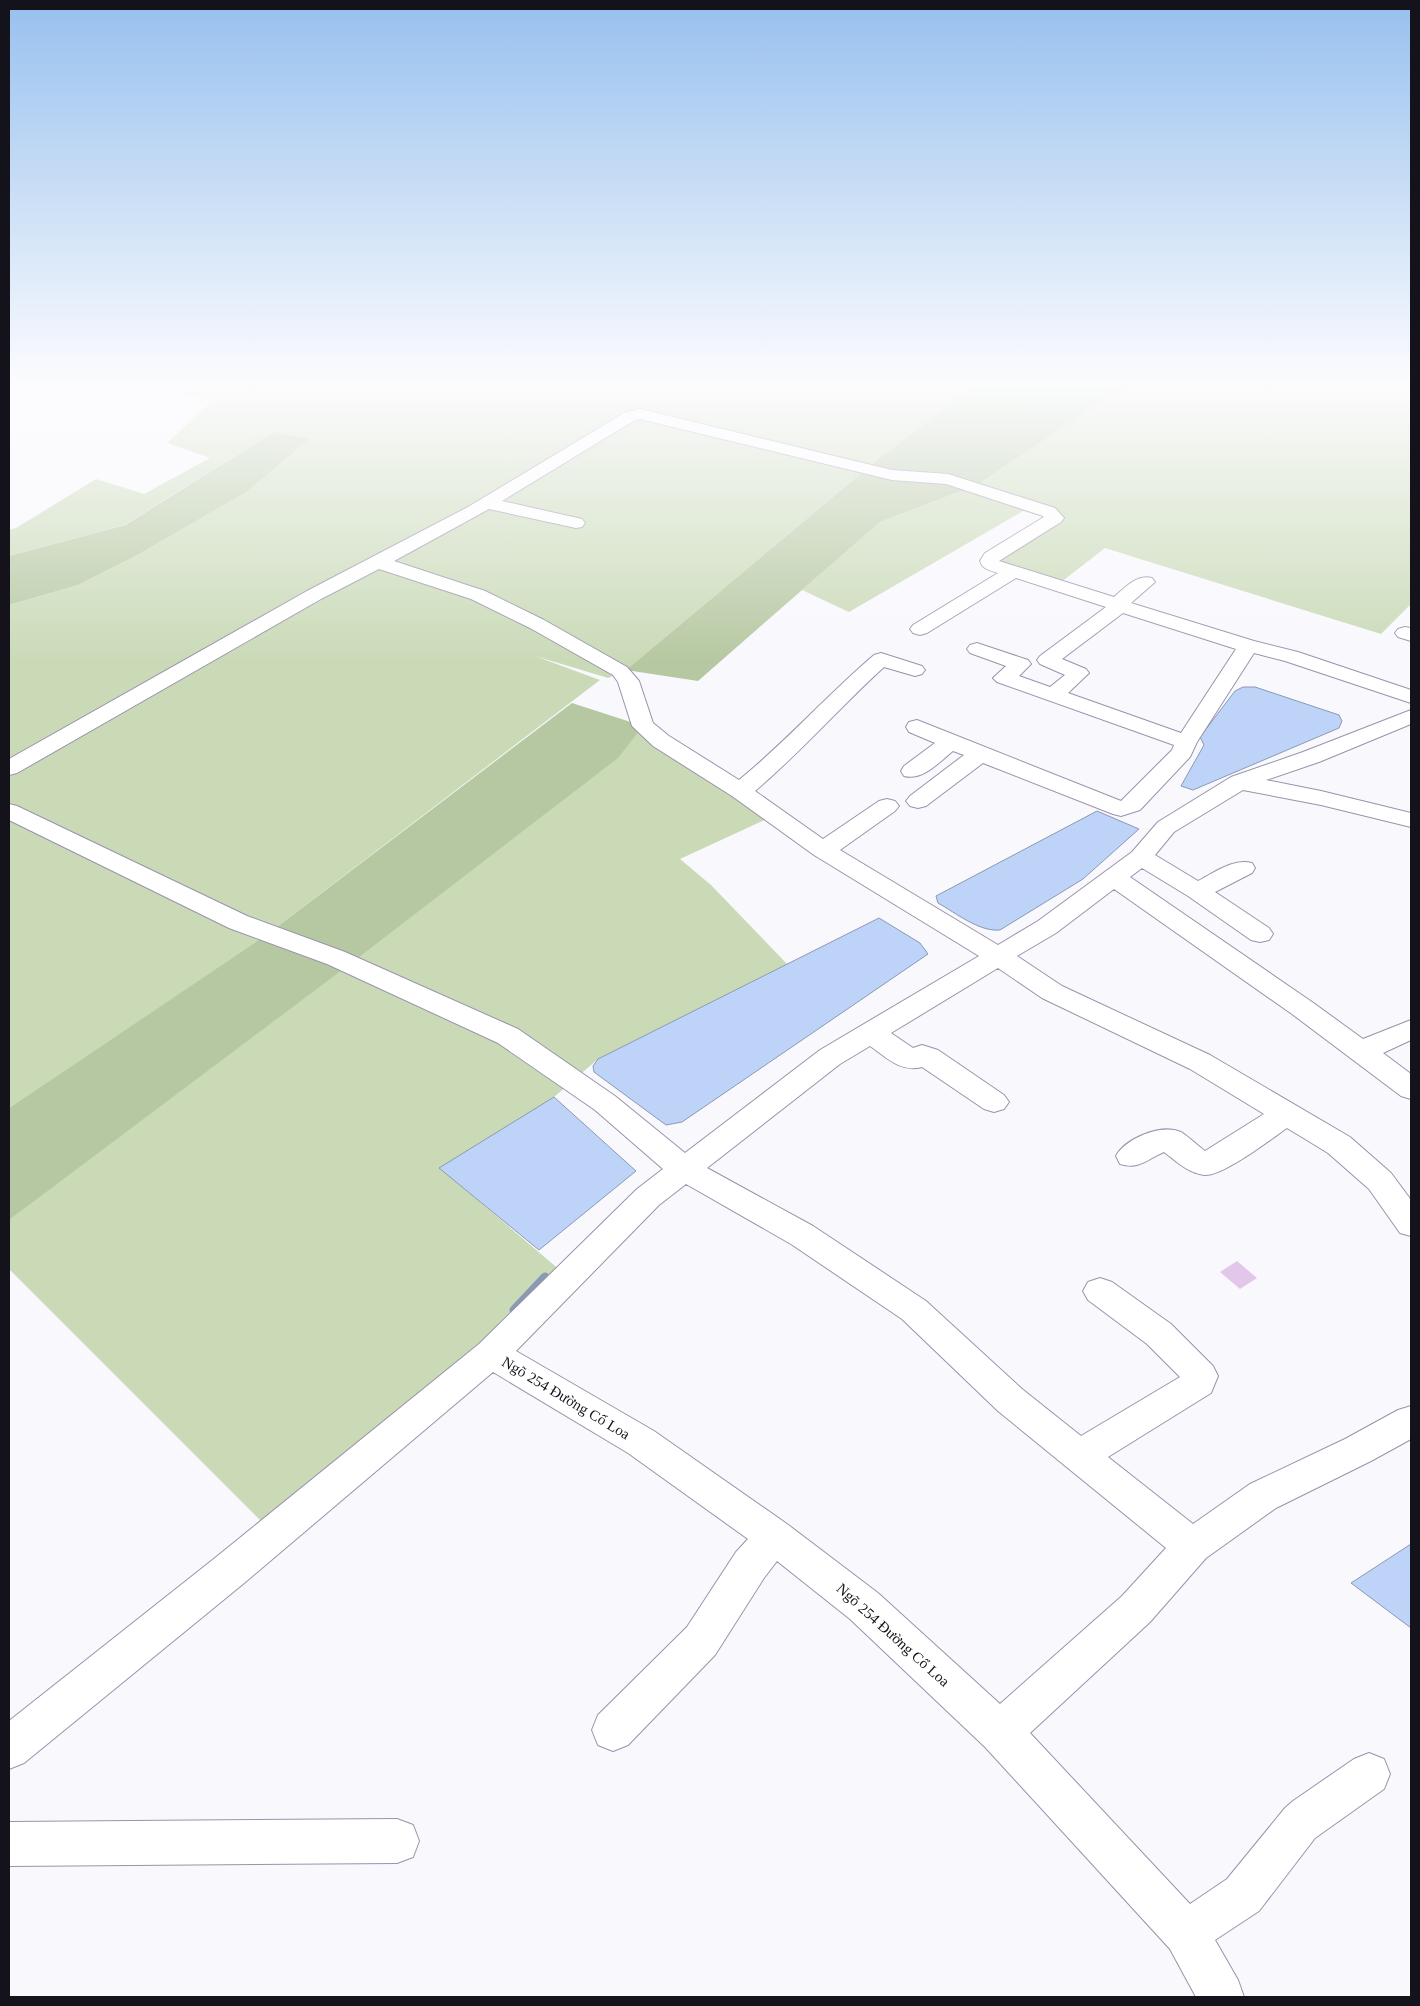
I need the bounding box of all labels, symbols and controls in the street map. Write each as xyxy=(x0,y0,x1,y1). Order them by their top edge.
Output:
street label: Ngõ 254 Đường Cổ Loa xyxy=(499,1354,633,1443)
street label: Ngõ 254 Đường Cổ Loa xyxy=(833,1580,953,1690)

